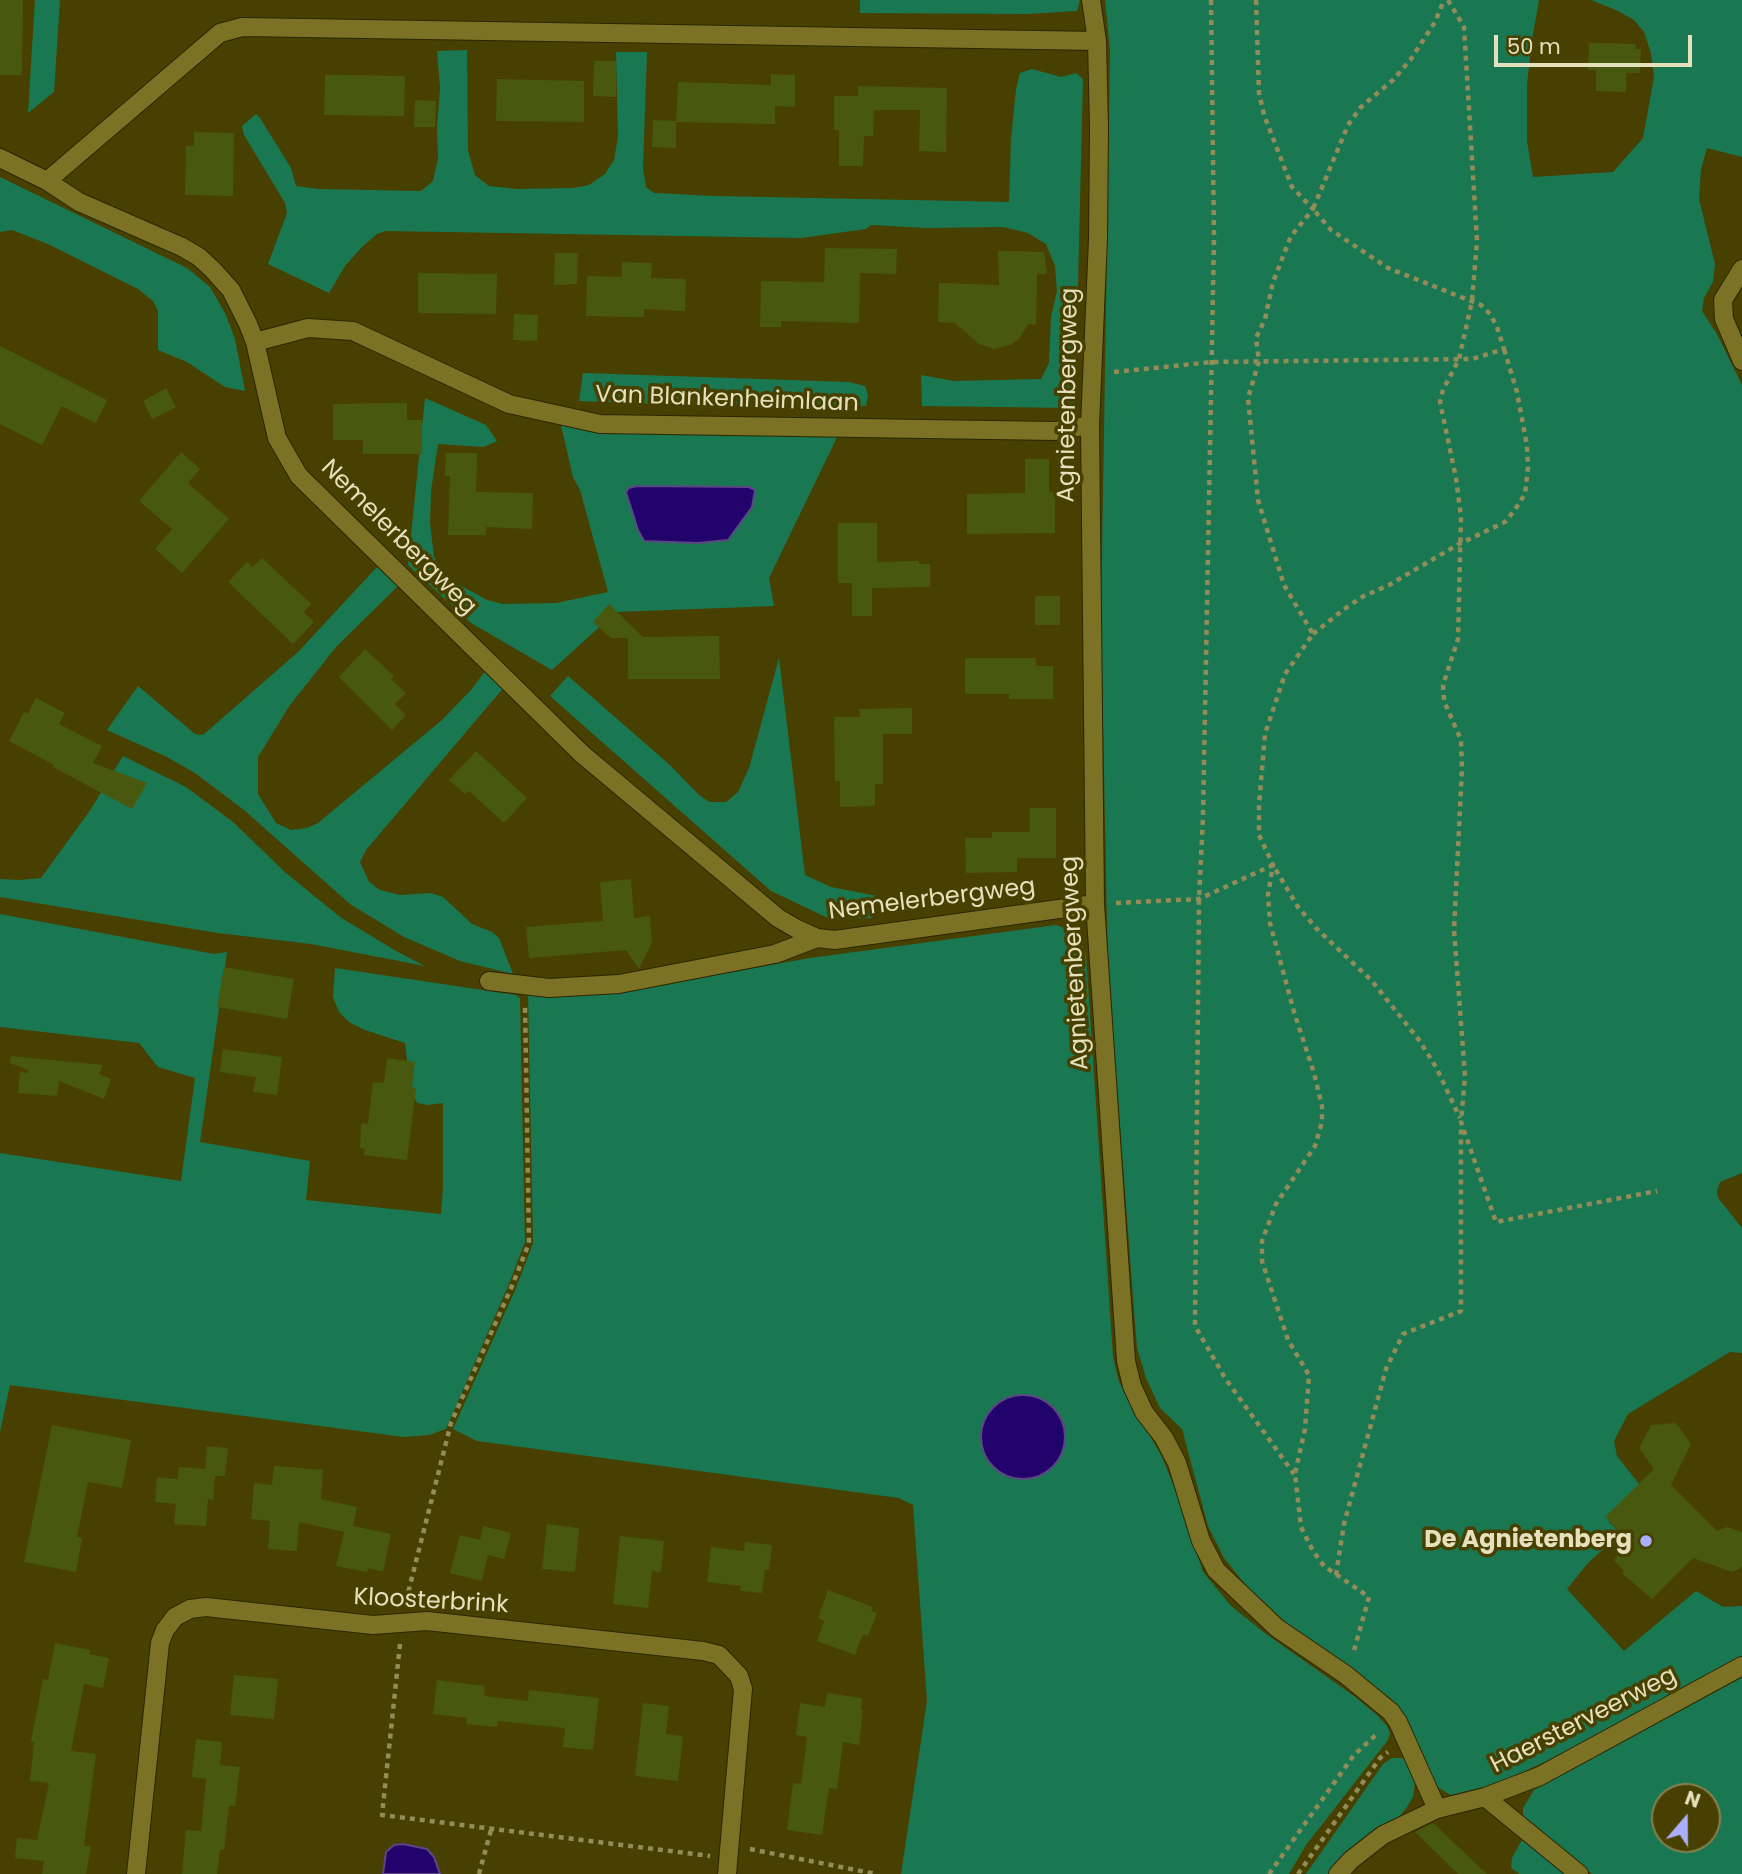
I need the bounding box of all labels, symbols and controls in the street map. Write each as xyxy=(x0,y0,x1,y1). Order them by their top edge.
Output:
scale bar xyxy=(1497,21,1695,65)
text: 50 m xyxy=(1507,32,1561,61)
street label: Agnietenbergweg xyxy=(1053,287,1085,503)
street label: Van Blankenheimlaan xyxy=(595,381,859,419)
street label: Nemelerbergweg xyxy=(314,454,482,622)
street label: Agnietenbergweg xyxy=(1056,855,1096,1071)
street label: Nemelerbergweg xyxy=(827,873,1037,927)
place label: De Agnietenberg xyxy=(1424,1527,1632,1555)
marker: De Agnietenberg xyxy=(1638,1533,1654,1549)
street label: Kloosterbrink xyxy=(353,1584,509,1620)
street label: Haersterveerweg xyxy=(1486,1662,1682,1780)
north arrow xyxy=(1651,1783,1721,1853)
text: N xyxy=(1681,1785,1704,1815)

